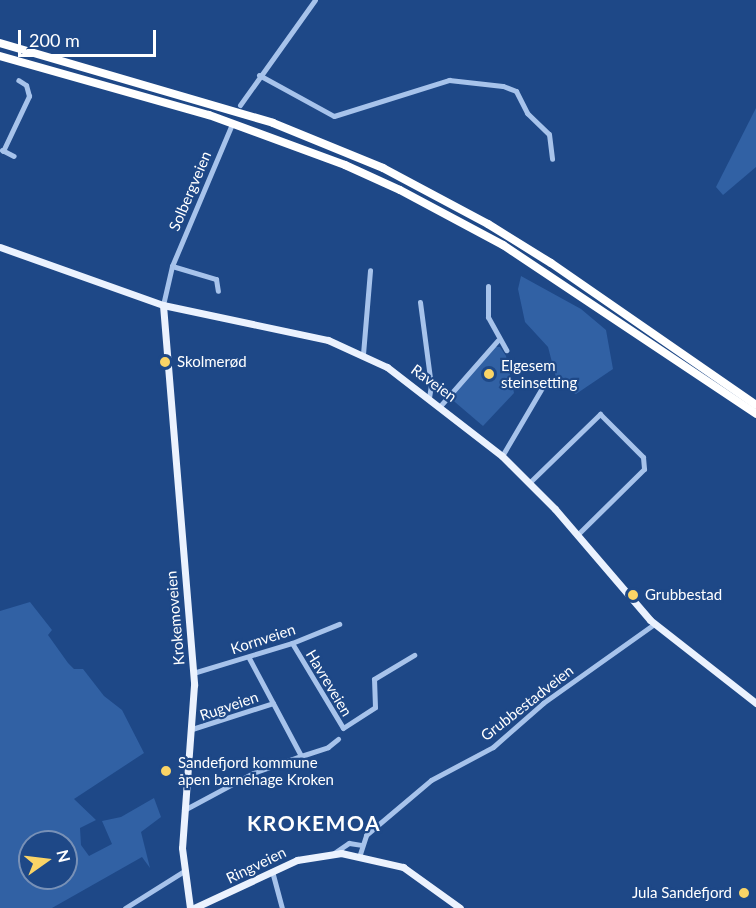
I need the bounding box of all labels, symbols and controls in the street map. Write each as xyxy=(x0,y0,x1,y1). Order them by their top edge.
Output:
scale bar xyxy=(21,18,159,56)
text: 200 m xyxy=(29,29,80,51)
street label: Solbergveien xyxy=(165,148,215,234)
place label: Skolmerød xyxy=(177,353,247,371)
marker: Skolmerød xyxy=(158,355,172,369)
place label: Elgesem steinsetting xyxy=(501,356,577,391)
street label: Raveien xyxy=(408,360,460,406)
marker: Elgesem steinsetting xyxy=(482,367,496,381)
street label: Krokemoveien xyxy=(162,570,188,666)
place label: Grubbestad xyxy=(645,586,722,604)
marker: Grubbestad xyxy=(626,588,640,602)
street label: Kornveien xyxy=(228,620,298,658)
street label: Havreveien xyxy=(302,646,356,720)
street label: Grubbestadveien xyxy=(477,661,577,745)
street label: Rugveien xyxy=(197,688,261,724)
place label: Sandefjord kommune åpen barnehage Kroken xyxy=(178,753,334,788)
marker: Sandefjord kommune åpen barnehage Kroken xyxy=(159,764,173,778)
district label: KROKEMOA xyxy=(247,810,381,836)
north arrow xyxy=(18,830,78,890)
street label: Ringveien xyxy=(223,843,289,887)
text: N xyxy=(53,848,75,864)
place label: Jula Sandefjord xyxy=(632,884,732,902)
marker: Jula Sandefjord xyxy=(737,886,751,900)

